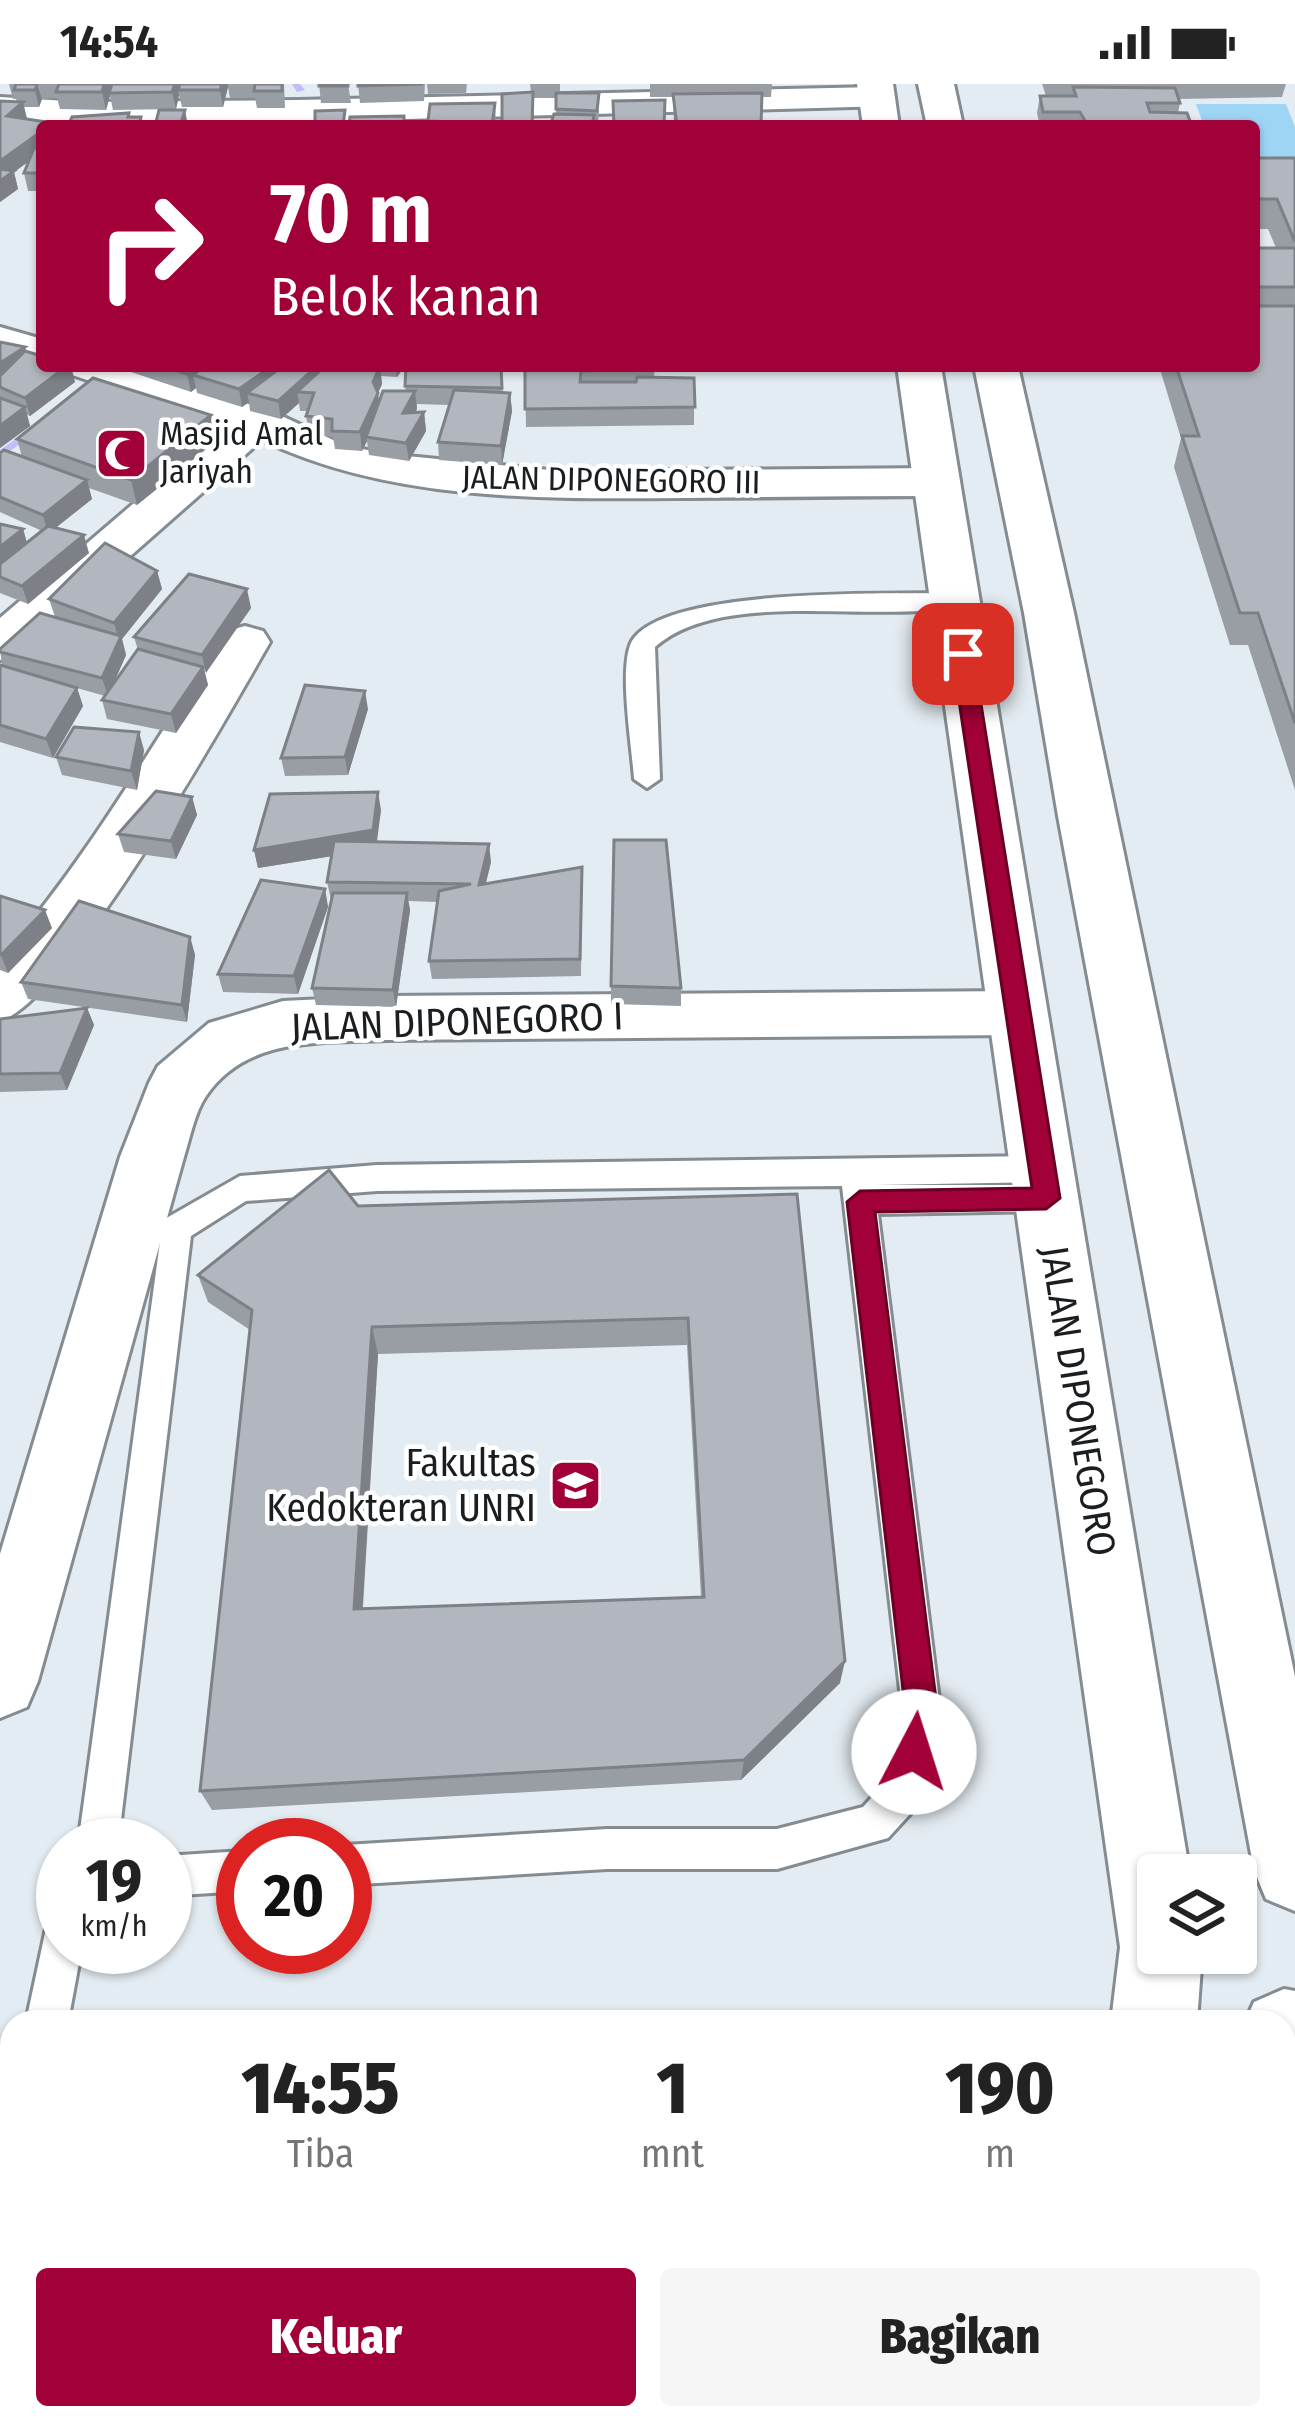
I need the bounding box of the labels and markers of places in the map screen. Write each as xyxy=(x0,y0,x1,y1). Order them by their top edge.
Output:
place label: Masjid Amal Jariyah xyxy=(160,414,323,492)
mosque icon: Masjid Amal Jariyah xyxy=(93,425,149,481)
pin xyxy=(912,603,1014,705)
place label: Fakultas Kedokteran UNRI xyxy=(266,1440,536,1531)
school or university icon: Fakultas Kedokteran UNRI xyxy=(547,1457,603,1513)

